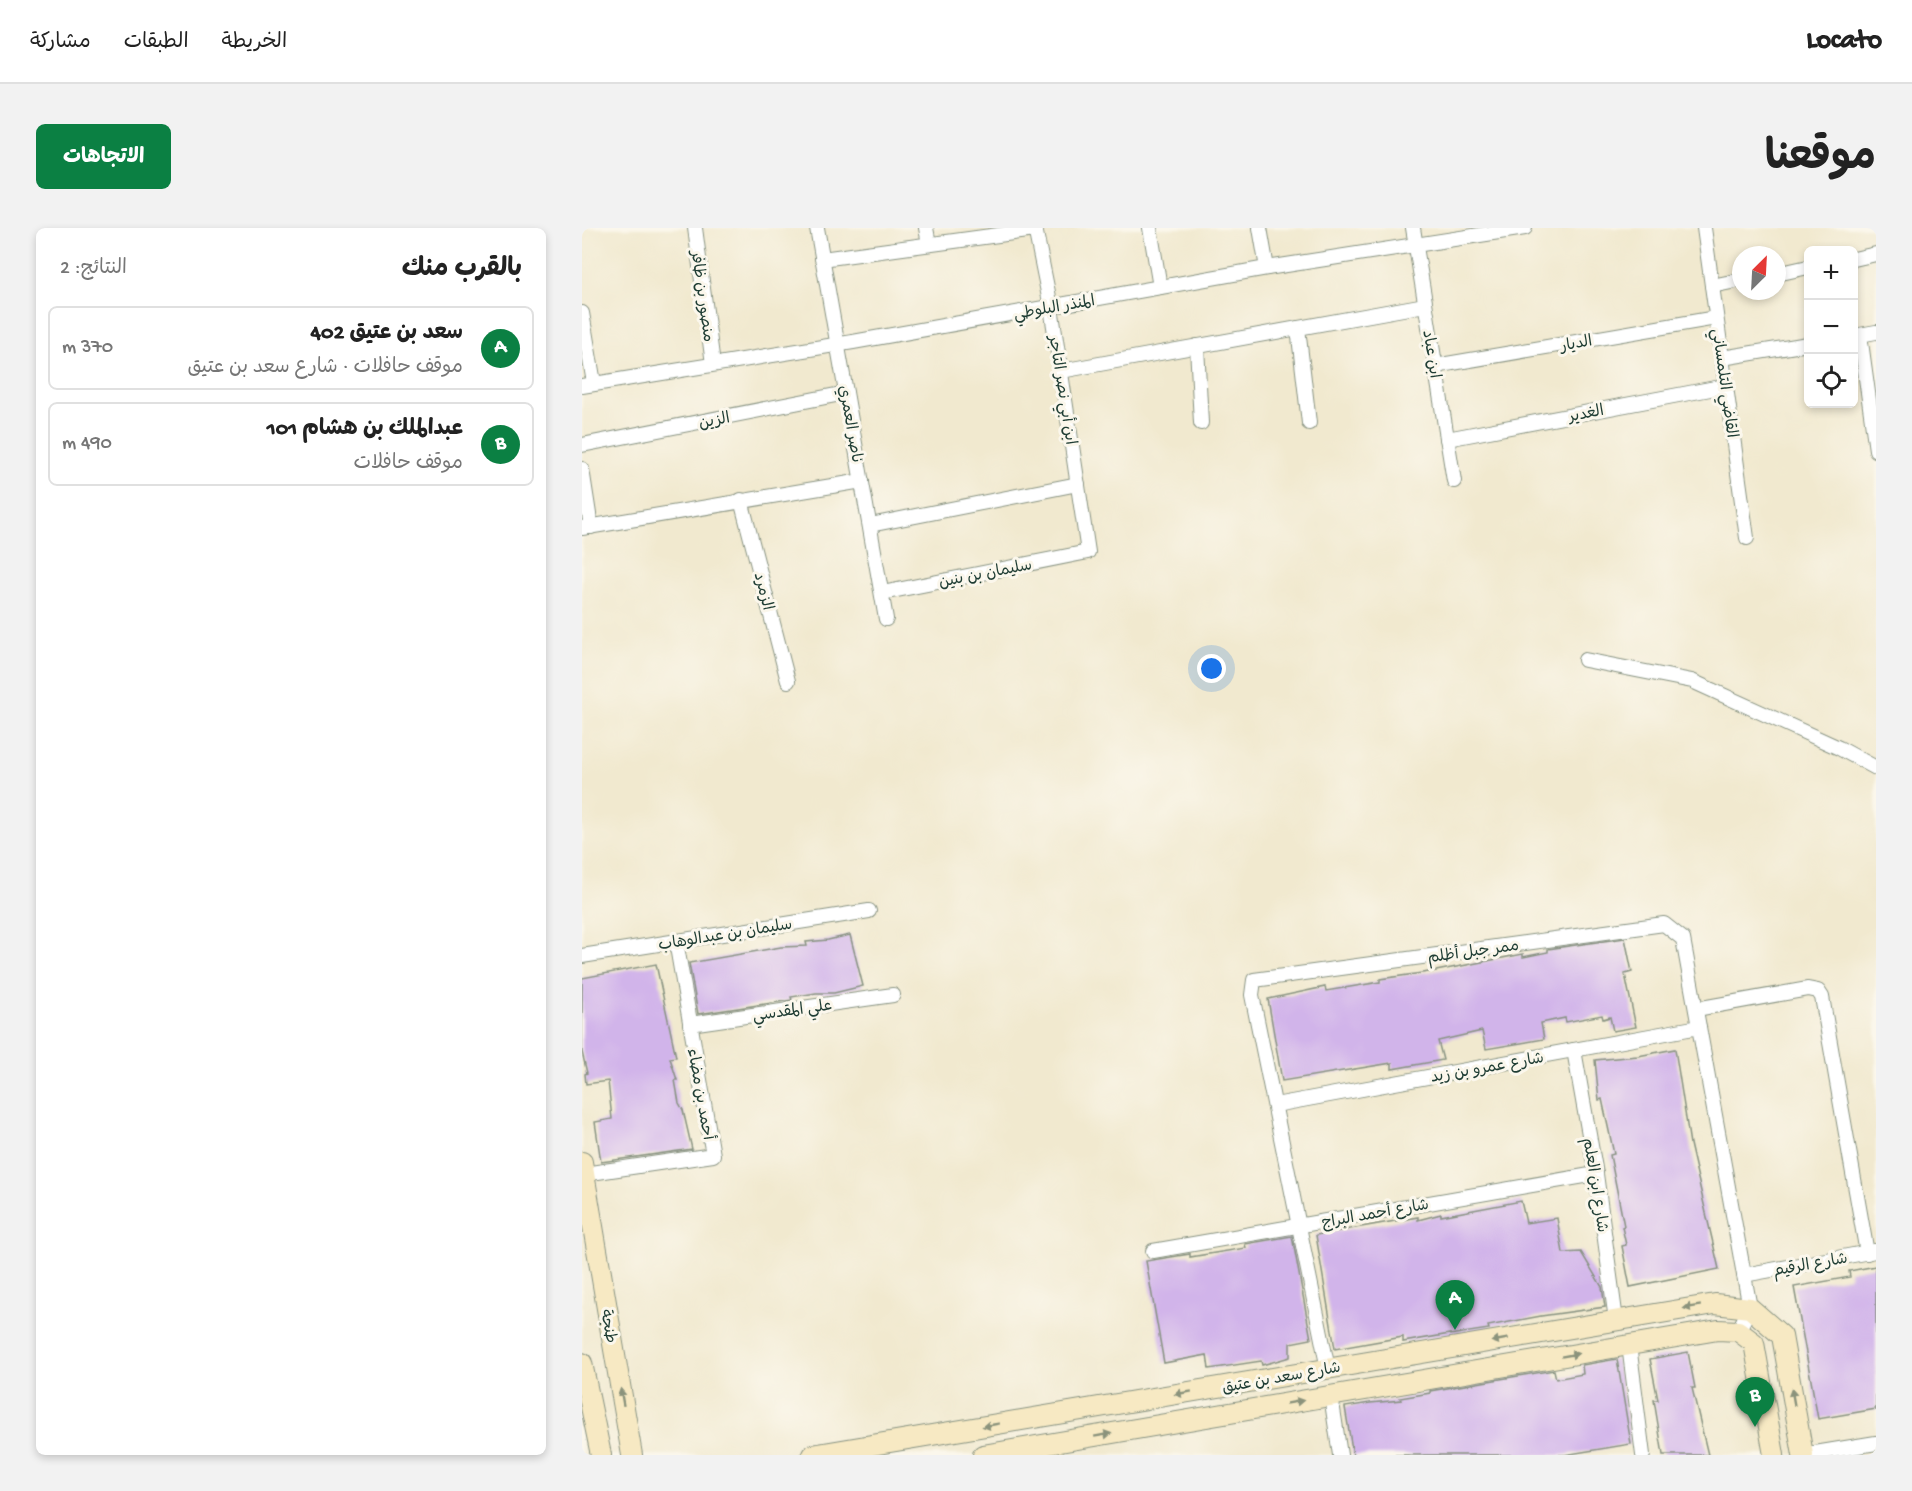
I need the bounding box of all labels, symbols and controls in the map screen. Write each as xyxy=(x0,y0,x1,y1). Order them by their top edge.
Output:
text: Locato xyxy=(1806,25,1882,58)
text: مشاركة xyxy=(30,31,91,56)
text: الطبقات xyxy=(124,31,189,56)
text: الخريطة xyxy=(222,31,287,56)
button: الاتجاهات xyxy=(36,124,171,189)
text: موقعنا xyxy=(1765,136,1876,185)
north arrow xyxy=(1732,246,1786,300)
map controls xyxy=(1804,246,1858,408)
button: + xyxy=(1804,246,1858,300)
street label: منصور بن ظافر xyxy=(684,247,716,344)
text: بالقرب منك xyxy=(402,255,522,286)
text: النتائج: 2 xyxy=(60,258,127,281)
street label: المنذر البلوطي xyxy=(1012,293,1097,328)
button: − xyxy=(1804,300,1858,354)
text: سعد بن عتيق 402 xyxy=(311,321,463,347)
street label: القاضي التلمساني xyxy=(1703,328,1740,440)
street label: ابن عباد xyxy=(1416,329,1443,380)
street label: ابن أبي نصر التاجر xyxy=(1040,332,1081,447)
street label: الديار xyxy=(1557,333,1594,358)
text: 370 m xyxy=(62,337,113,360)
text: A xyxy=(495,337,506,360)
button: locate xyxy=(1804,354,1858,408)
text: موقف حافلات · شارع سعد بن عتيق xyxy=(188,357,463,380)
street label: ناصر العمري xyxy=(832,384,865,465)
street label: الغدير xyxy=(1565,403,1606,429)
street label: الزين xyxy=(697,410,732,435)
text: عبدالملك بن هشام 101 xyxy=(267,417,463,443)
text: 490 m xyxy=(62,433,112,456)
text: B xyxy=(495,433,506,456)
text: موقف حافلات xyxy=(354,453,463,476)
street label: سليمان بن بنين xyxy=(937,557,1034,594)
street label: الزمرد xyxy=(748,571,775,613)
your location xyxy=(1197,654,1226,683)
street label: سليمان بن عبدالوهاب xyxy=(657,916,794,956)
street label: ممر جبل أظلم xyxy=(1426,936,1520,969)
street label: علي المقدسي xyxy=(751,997,834,1029)
street label: أحمد بن مضاء xyxy=(681,1047,718,1142)
street label: شارع عمرو بن زيد xyxy=(1429,1050,1546,1089)
street label: شارع ابن العلم xyxy=(1577,1137,1610,1234)
street label: شارع أحمد البراج xyxy=(1320,1195,1431,1234)
street label: شارع الرقيم xyxy=(1772,1251,1849,1282)
pin: A xyxy=(1436,1280,1474,1330)
one-way arrow xyxy=(1683,1303,1702,1312)
street label: طنجة xyxy=(594,1308,620,1345)
one-way arrow xyxy=(1490,1335,1509,1344)
one-way arrow xyxy=(1561,1350,1580,1359)
street label: شارع سعد بن عتيق xyxy=(1221,1360,1342,1399)
pin: B xyxy=(1736,1378,1774,1427)
one-way arrow xyxy=(618,1388,627,1407)
one-way arrow xyxy=(1788,1388,1797,1407)
one-way arrow xyxy=(1174,1389,1193,1398)
one-way arrow xyxy=(1286,1397,1305,1406)
one-way arrow xyxy=(981,1421,1000,1430)
one-way arrow xyxy=(1094,1430,1113,1439)

